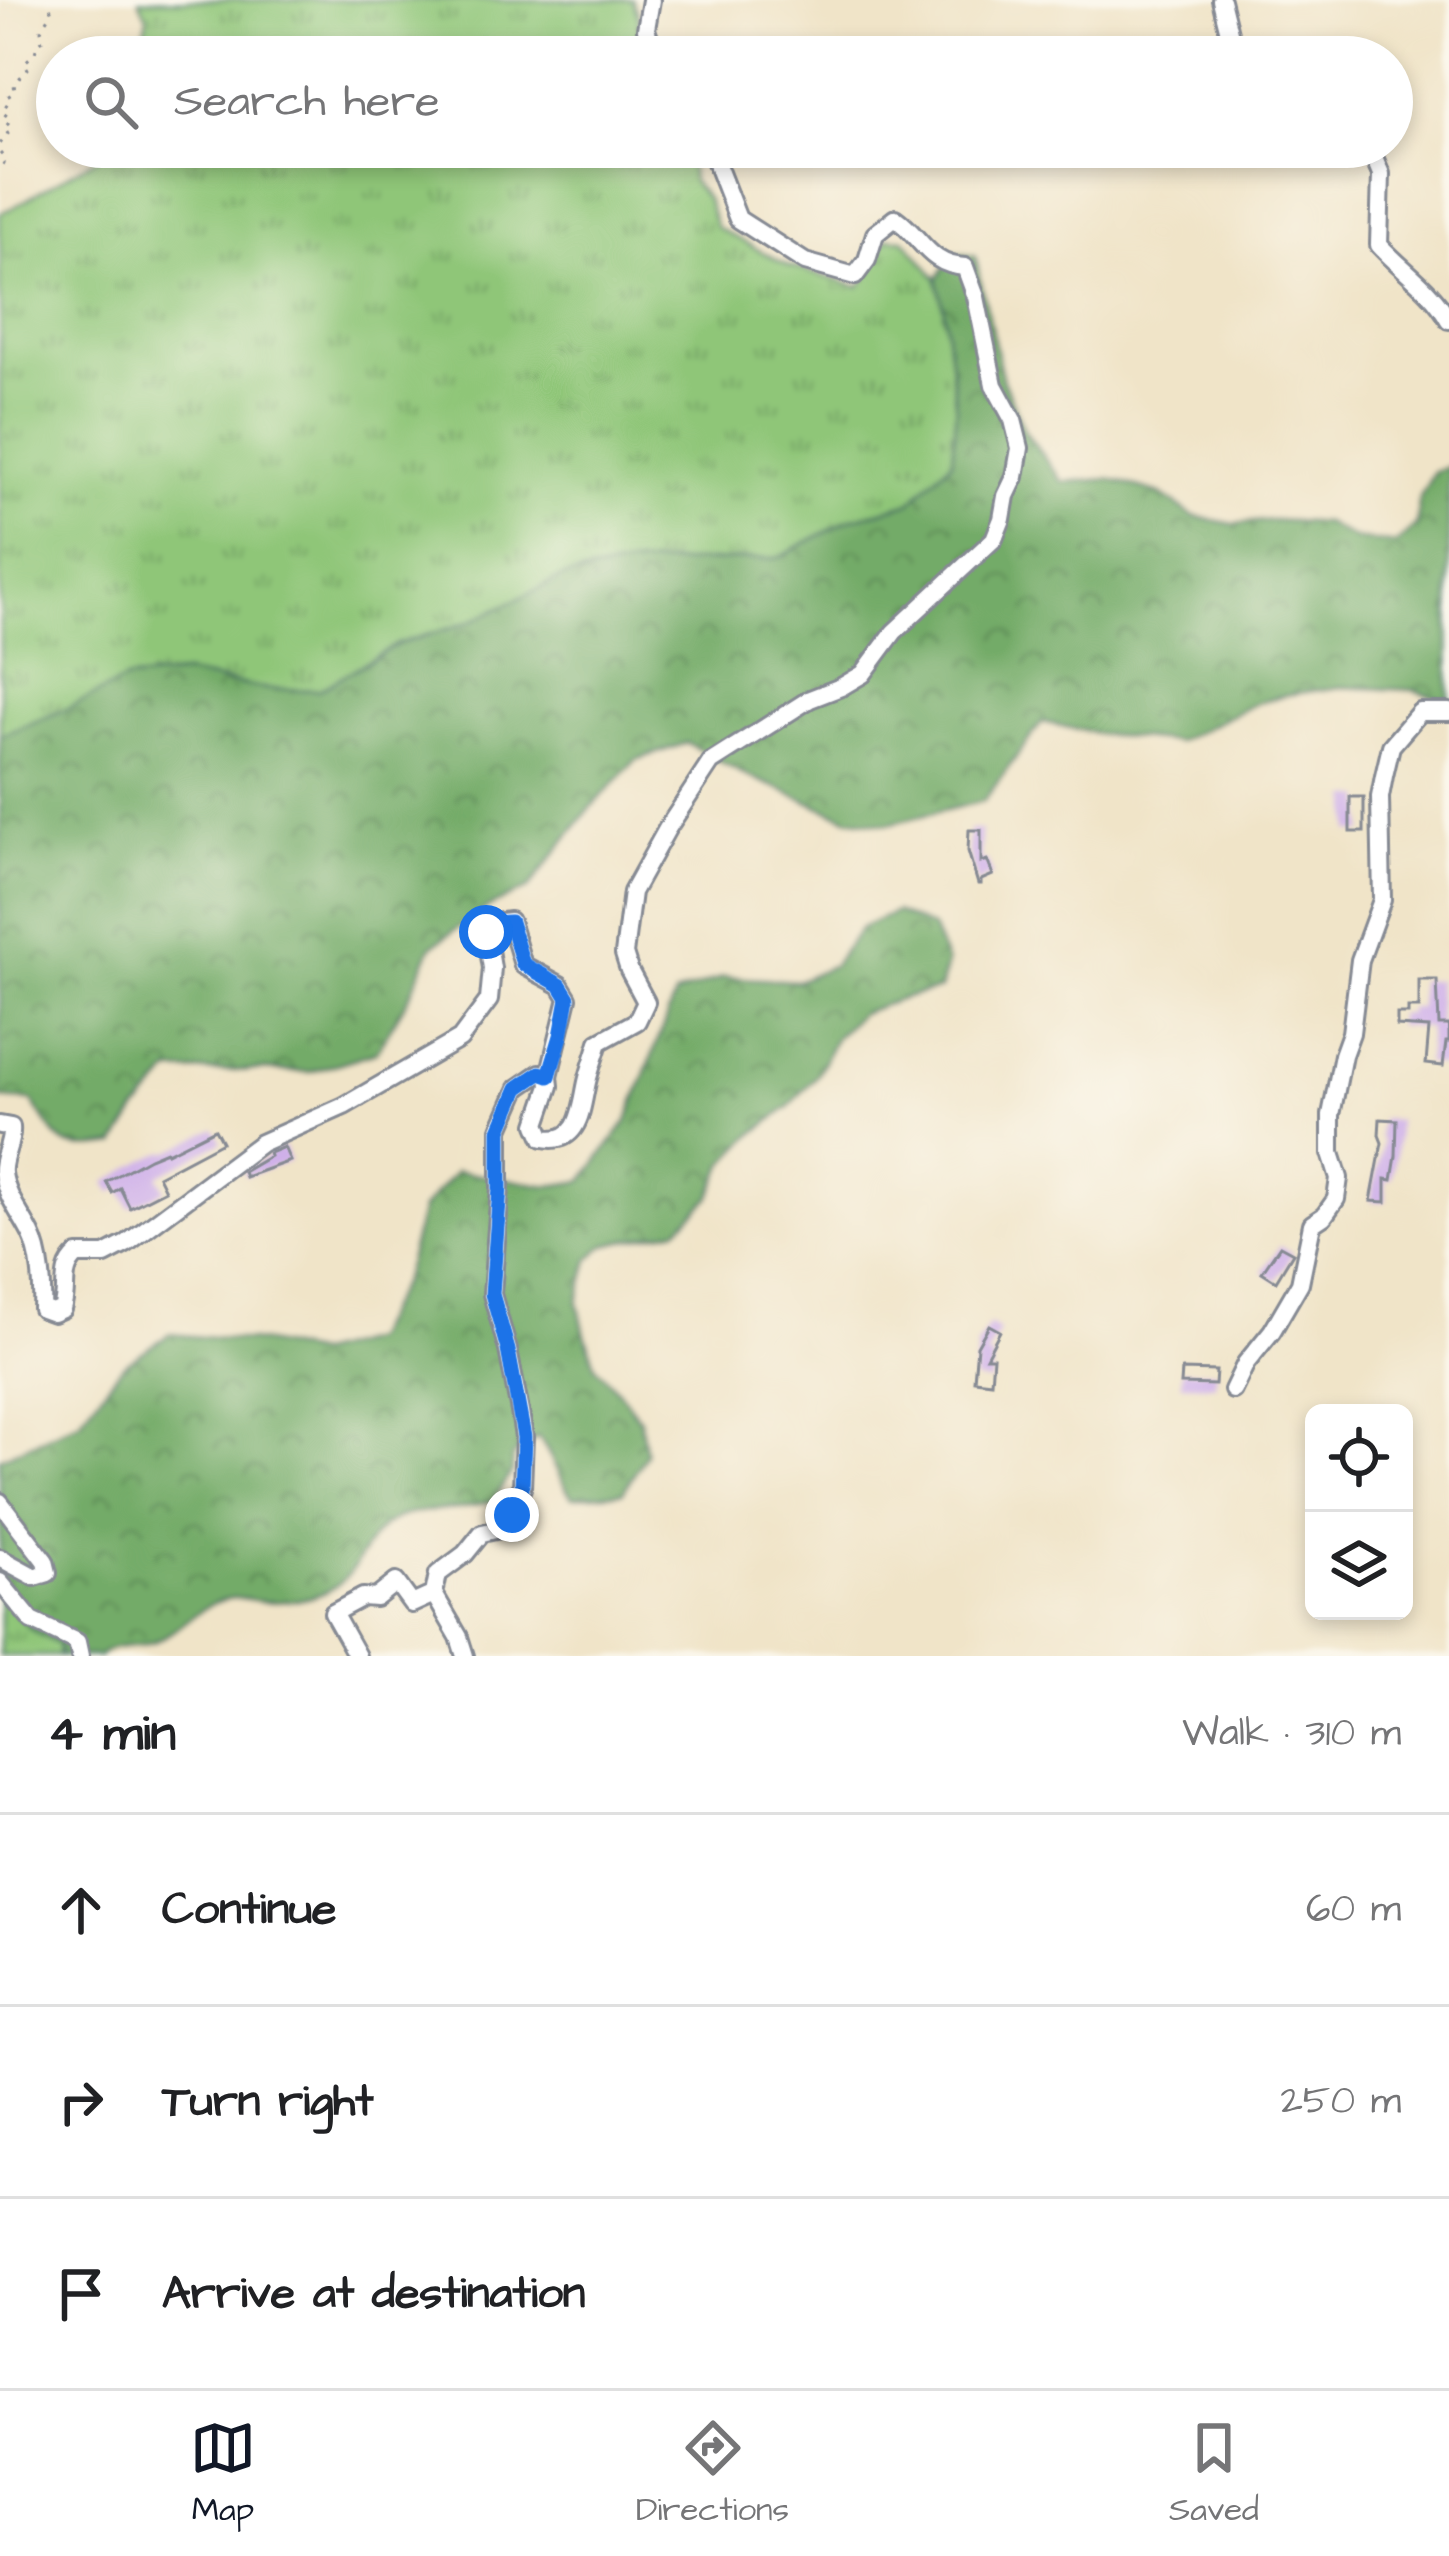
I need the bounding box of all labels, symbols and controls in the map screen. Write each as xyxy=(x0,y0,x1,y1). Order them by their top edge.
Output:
search box xyxy=(36,36,1413,168)
icon: search xyxy=(78,69,144,135)
text: Search here xyxy=(174,71,440,133)
route start xyxy=(459,905,513,959)
map controls xyxy=(1305,1404,1413,1620)
button: locate xyxy=(1305,1404,1413,1512)
route end xyxy=(485,1488,539,1542)
button: layers xyxy=(1305,1512,1413,1620)
text: 4 min xyxy=(48,1699,176,1770)
text: Walk · 310 m xyxy=(1182,1707,1401,1761)
icon: ahead xyxy=(48,1877,114,1943)
text: Continue xyxy=(162,1879,336,1941)
text: 60 m xyxy=(1306,1883,1401,1937)
icon: right xyxy=(48,2069,114,2135)
text: Turn right xyxy=(162,2071,374,2133)
text: 250 m xyxy=(1280,2075,1401,2129)
icon: arrive xyxy=(48,2261,114,2327)
text: Arrive at destination xyxy=(162,2263,585,2325)
tab: Map xyxy=(190,2415,256,2533)
tab: Directions xyxy=(636,2415,789,2533)
tab: Saved xyxy=(1169,2415,1259,2533)

